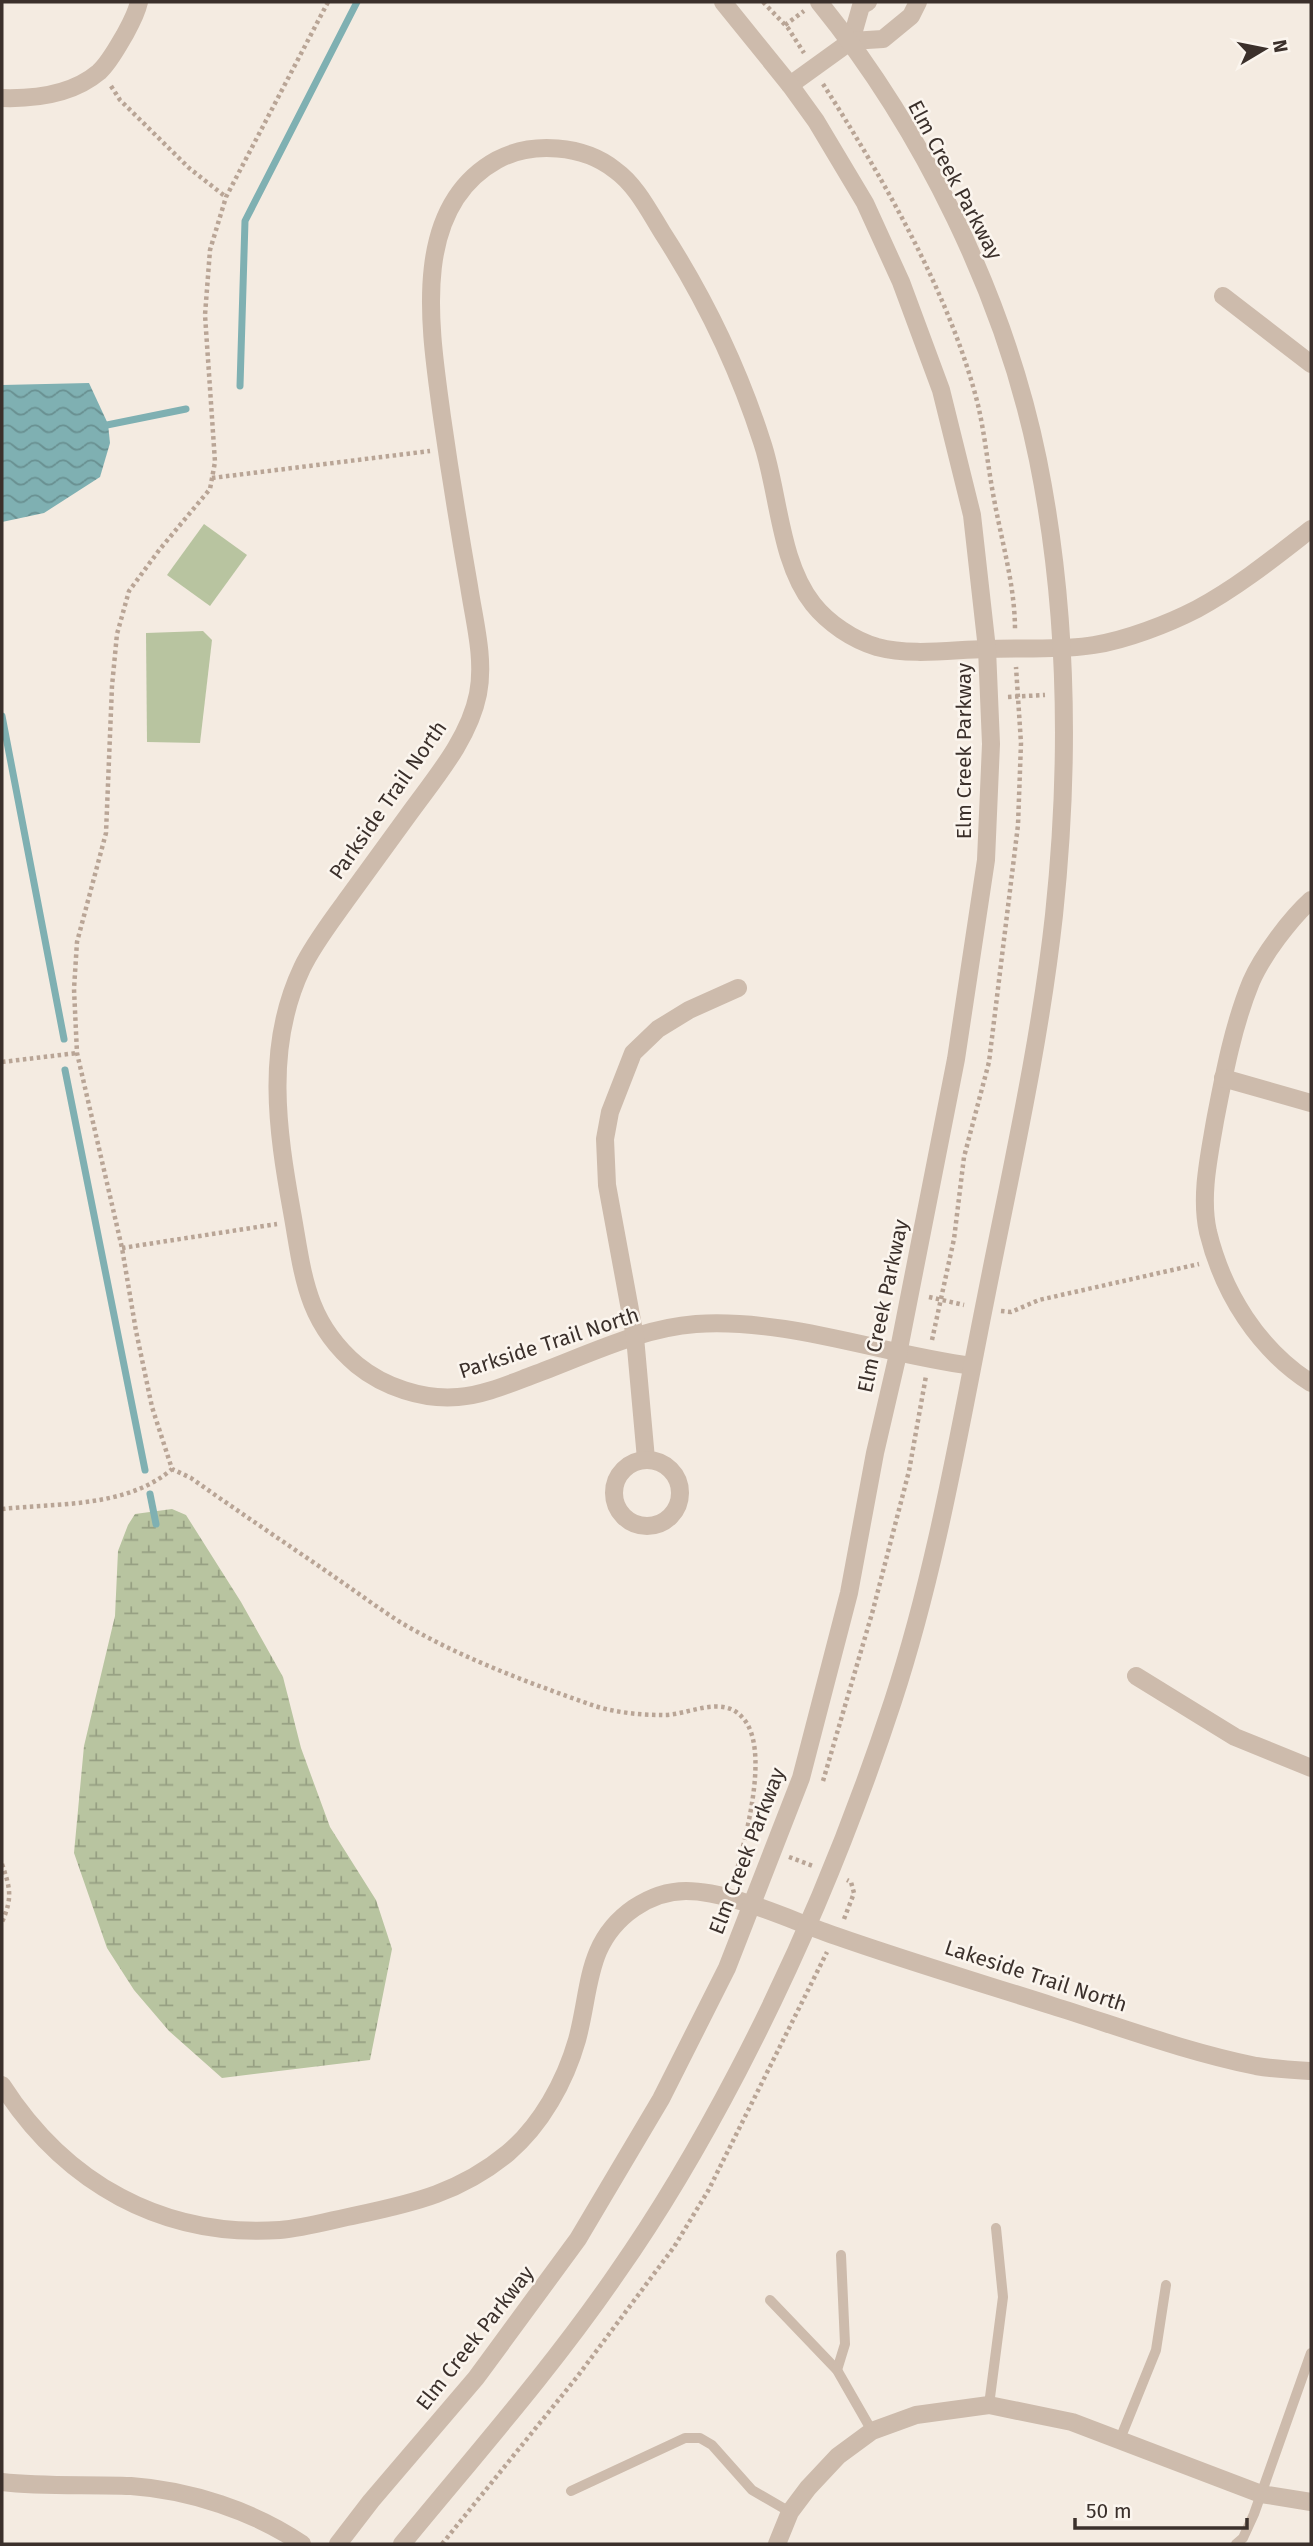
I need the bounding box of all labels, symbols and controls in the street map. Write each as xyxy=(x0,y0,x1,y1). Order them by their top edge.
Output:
north arrow xyxy=(1229,14,1299,84)
text: N xyxy=(1268,38,1293,54)
street label: Elm Creek Parkway xyxy=(902,96,1008,265)
street label: Elm Creek Parkway xyxy=(951,662,977,839)
street label: Parkside Trail North xyxy=(323,716,453,884)
street label: Elm Creek Parkway xyxy=(852,1216,914,1395)
street label: Parkside Trail North xyxy=(456,1302,642,1384)
street label: Elm Creek Parkway xyxy=(703,1763,791,1938)
street label: Lakeside Trail North xyxy=(942,1934,1130,2018)
street label: Elm Creek Parkway xyxy=(410,2260,540,2416)
scale bar xyxy=(1075,2486,1246,2530)
text: 50 m xyxy=(1086,2498,1132,2524)

